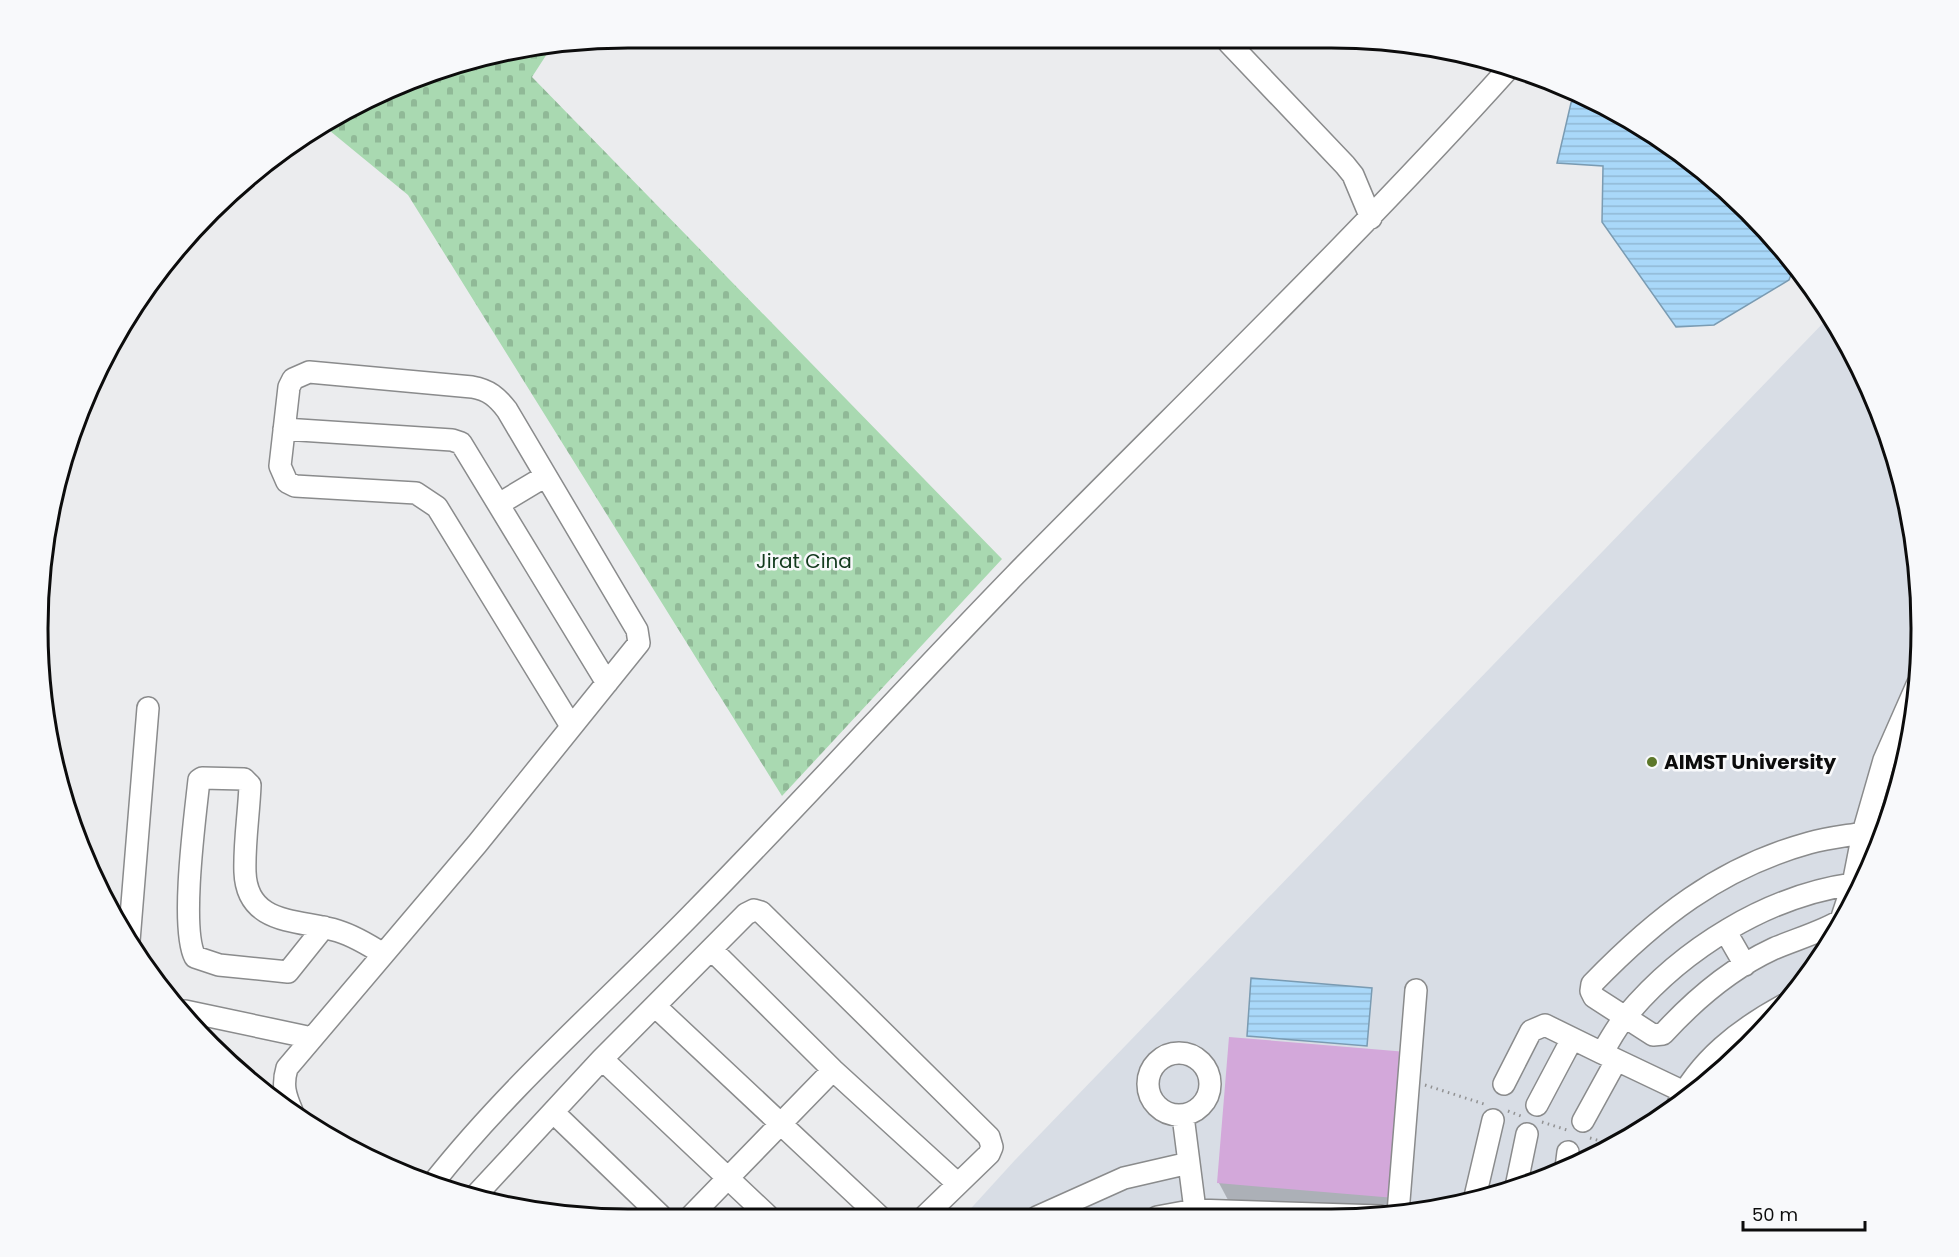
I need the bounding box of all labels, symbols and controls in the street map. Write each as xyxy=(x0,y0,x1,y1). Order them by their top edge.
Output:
park label: Jirat Cina xyxy=(756,547,852,575)
place label: AIMST University xyxy=(1664,748,1836,776)
marker: AIMST University xyxy=(1645,755,1659,769)
scale bar xyxy=(1743,1194,1864,1232)
text: 50 m xyxy=(1752,1202,1798,1227)

